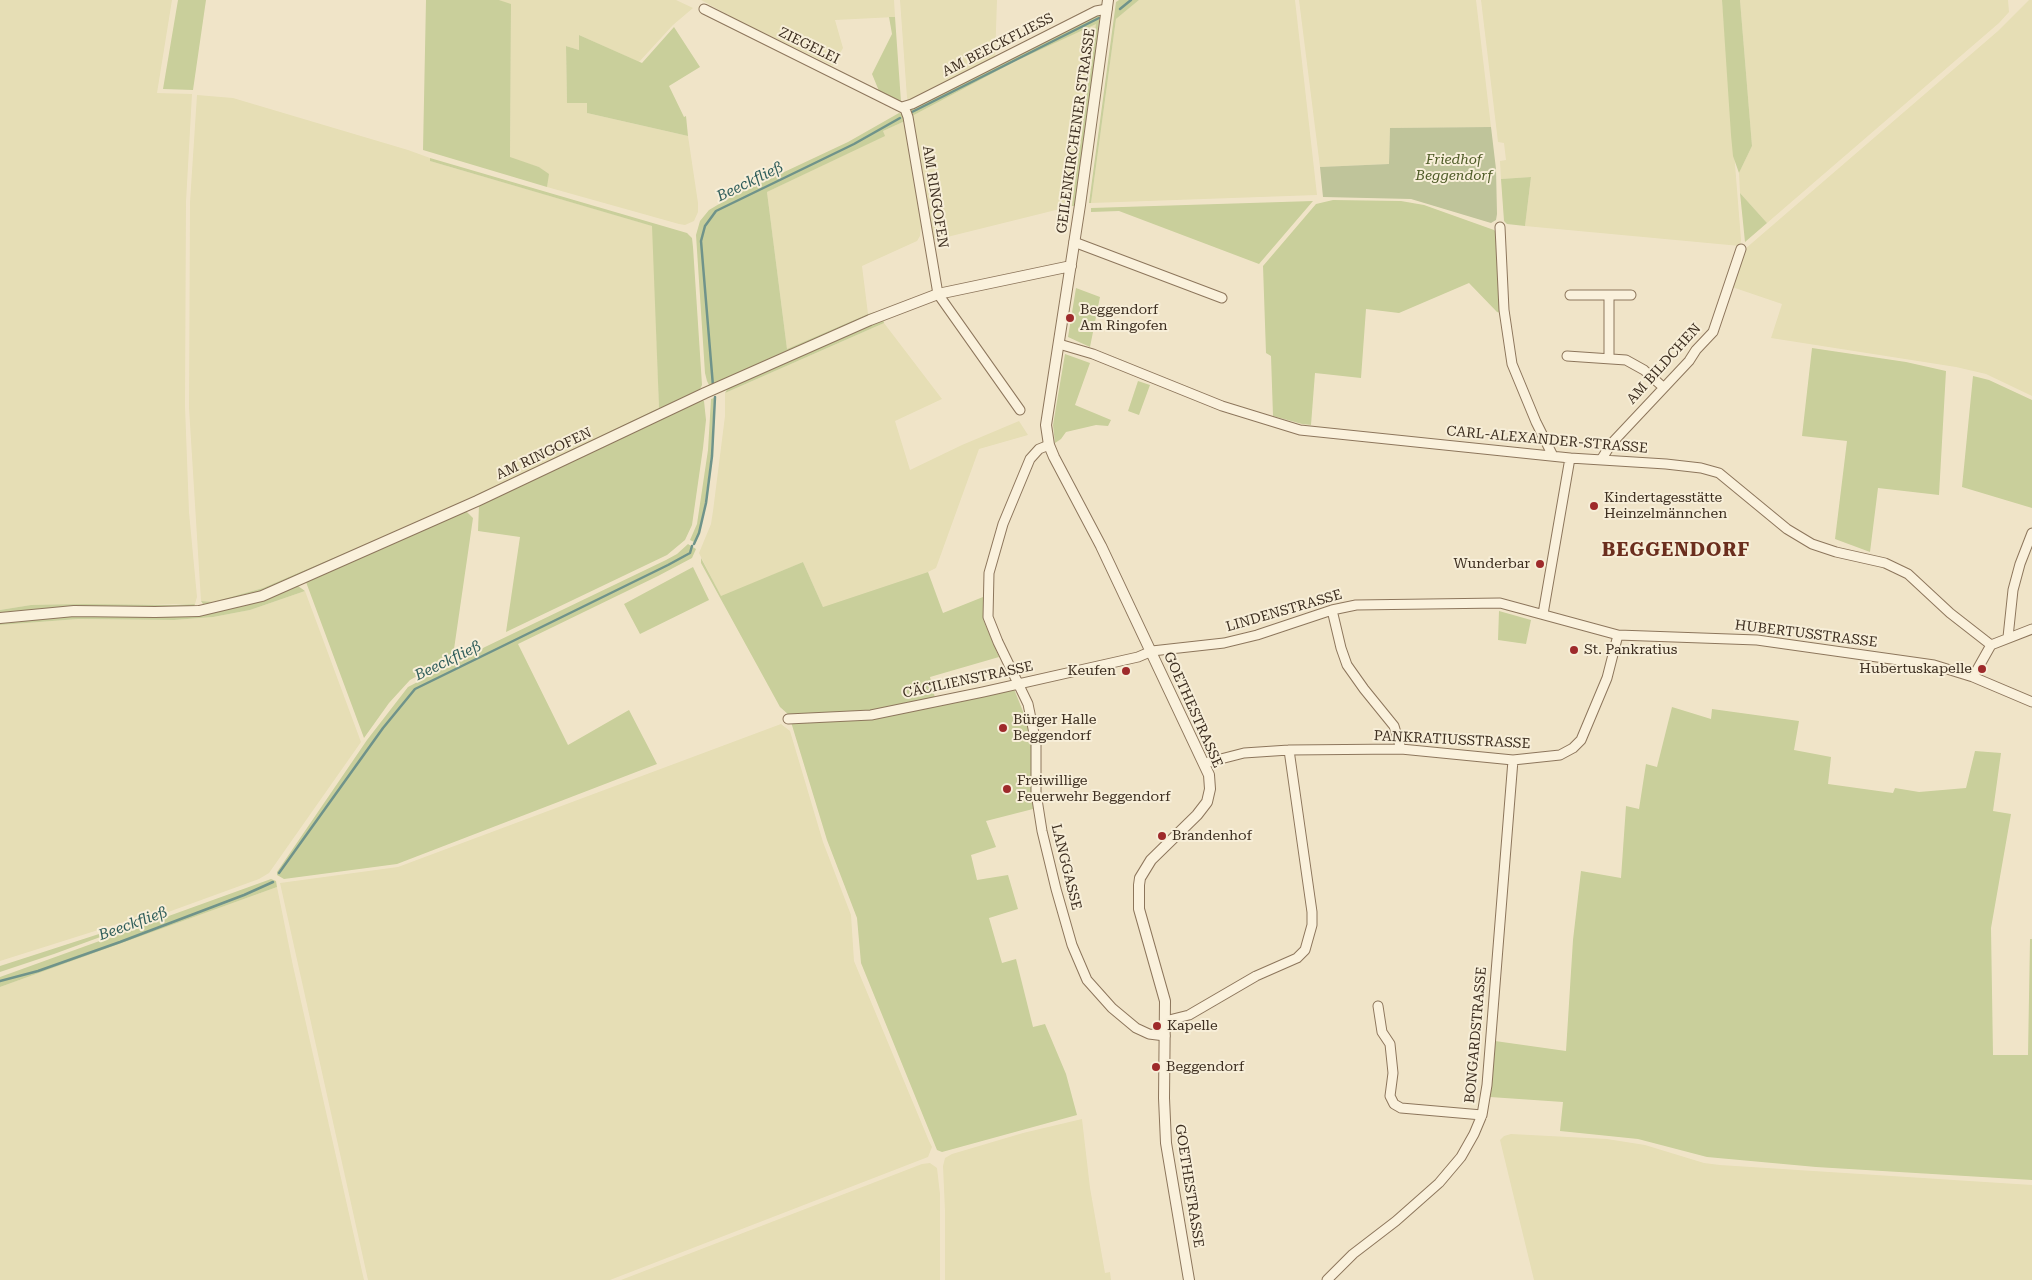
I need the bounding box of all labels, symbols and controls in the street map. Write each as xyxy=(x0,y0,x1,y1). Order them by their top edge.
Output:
street label: AM BEECKFLIESS xyxy=(940,10,1056,80)
street label: ZIEGELEI xyxy=(776,24,842,68)
street label: GEILENKIRCHENER STRASSE xyxy=(1053,27,1099,235)
street label: AM RINGOFEN xyxy=(919,145,951,249)
park label: Friedhof Beggendorf xyxy=(1416,152,1492,184)
water label: Beeckfließ xyxy=(714,158,786,206)
place label: Beggendorf Am Ringofen xyxy=(1080,302,1167,334)
marker: Beggendorf Am Ringofen xyxy=(1064,312,1076,324)
street label: AM BILDCHEN xyxy=(1623,320,1705,408)
street label: CARL-ALEXANDER-STRASSE xyxy=(1446,423,1648,457)
street label: AM RINGOFEN xyxy=(494,425,594,483)
place label: Kindertagesstätte Heinzelmännchen xyxy=(1604,490,1727,522)
marker: Kindertagesstätte Heinzelmännchen xyxy=(1588,500,1600,512)
district label: BEGGENDORF xyxy=(1601,539,1751,561)
place label: Wunderbar xyxy=(1454,556,1530,572)
marker: Wunderbar xyxy=(1534,558,1546,570)
street label: LINDENSTRASSE xyxy=(1224,586,1344,636)
street label: HUBERTUSSTRASSE xyxy=(1734,617,1878,651)
water label: Beeckfließ xyxy=(412,637,484,685)
place label: St. Pankratius xyxy=(1584,642,1677,658)
marker: St. Pankratius xyxy=(1568,644,1580,656)
street label: GOETHESTRASSE xyxy=(1160,650,1226,770)
street label: CÄCILIENSTRASSE xyxy=(901,658,1035,702)
place label: Hubertuskapelle xyxy=(1859,661,1972,677)
place label: Keufen xyxy=(1068,663,1116,679)
marker: Hubertuskapelle xyxy=(1976,663,1988,675)
marker: Keufen xyxy=(1120,665,1132,677)
place label: Bürger Halle Beggendorf xyxy=(1013,712,1097,744)
marker: Bürger Halle Beggendorf xyxy=(997,722,1009,734)
street label: PANKRATIUSSTRASSE xyxy=(1373,728,1531,752)
place label: Freiwillige Feuerwehr Beggendorf xyxy=(1017,773,1170,806)
marker: Freiwillige Feuerwehr Beggendorf xyxy=(1001,783,1013,795)
street label: LANGGASSE xyxy=(1047,822,1085,912)
place label: Brandenhof xyxy=(1172,828,1252,844)
marker: Brandenhof xyxy=(1156,830,1168,842)
water label: Beeckfließ xyxy=(96,903,170,945)
street label: BONGARDSTRASSE xyxy=(1462,966,1490,1104)
place label: Kapelle xyxy=(1167,1018,1218,1034)
marker: Kapelle xyxy=(1151,1020,1163,1032)
place label: Beggendorf xyxy=(1166,1059,1244,1075)
marker: Beggendorf xyxy=(1150,1061,1162,1073)
street label: GOETHESTRASSE xyxy=(1171,1123,1207,1249)

